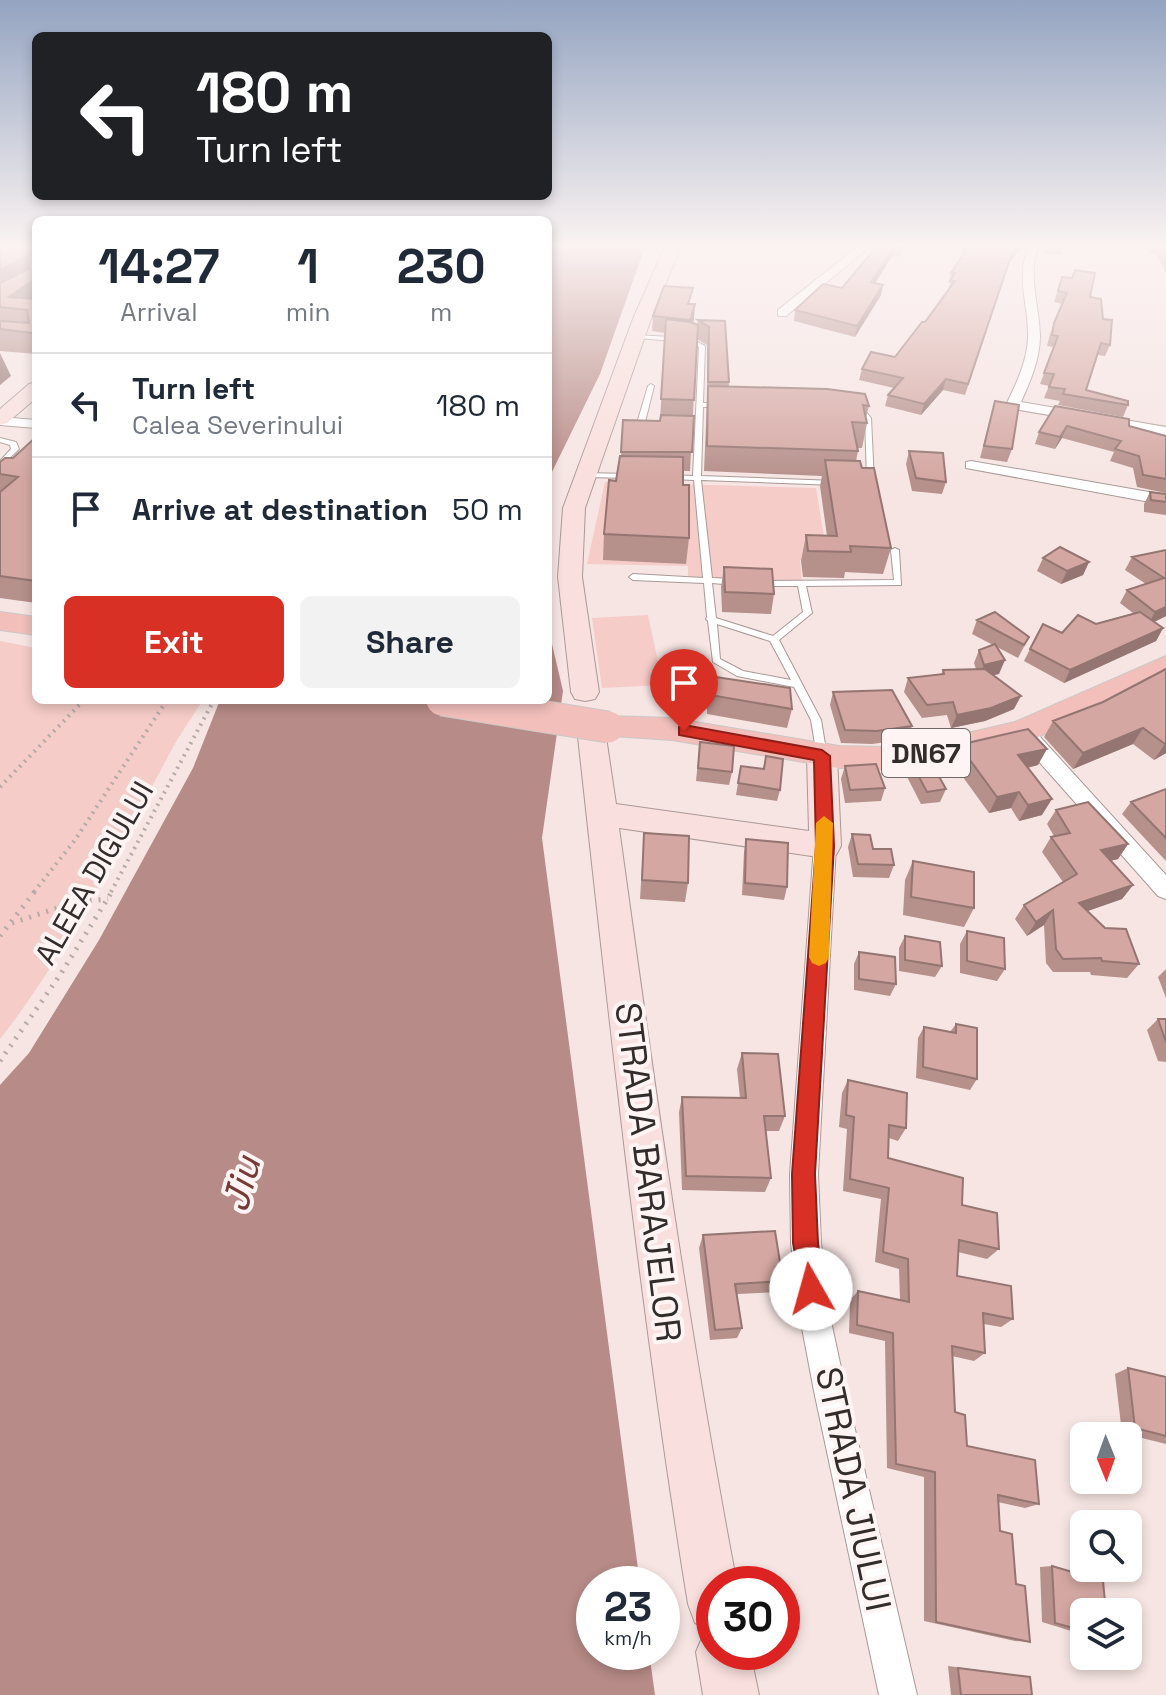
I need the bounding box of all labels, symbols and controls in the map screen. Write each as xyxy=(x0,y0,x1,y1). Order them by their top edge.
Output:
text: 180 m xyxy=(196,57,353,128)
icon: left xyxy=(64,64,168,168)
text: Turn left xyxy=(196,127,343,173)
text: 14:27 xyxy=(98,236,219,297)
text: 1 xyxy=(297,236,319,297)
text: 230 xyxy=(397,236,486,297)
text: Arrival xyxy=(120,295,198,329)
text: min xyxy=(286,295,330,329)
text: m xyxy=(430,295,452,329)
text: Turn left xyxy=(132,369,255,408)
icon: left xyxy=(64,383,108,427)
text: 180 m xyxy=(436,386,520,425)
text: Calea Severinului xyxy=(132,408,343,442)
icon: arrive xyxy=(64,487,108,531)
text: Arrive at destination xyxy=(132,490,428,529)
text: 50 m xyxy=(452,490,523,529)
button: Exit xyxy=(64,596,284,688)
button: Share xyxy=(300,596,520,688)
pin xyxy=(650,649,718,731)
icon: arrive xyxy=(662,661,706,705)
road number: DN67 xyxy=(882,729,970,777)
street label: ALEEA DIGULUI xyxy=(26,774,162,972)
street label: STRADA BARAJELOR xyxy=(604,1000,692,1344)
water label: Jiu xyxy=(211,1149,272,1217)
position arrow xyxy=(769,1247,853,1331)
street label: STRADA JIULUI xyxy=(805,1363,901,1615)
north arrow xyxy=(1070,1422,1142,1494)
map controls xyxy=(1070,1422,1142,1670)
button: search xyxy=(1070,1510,1142,1582)
speed limit sign: 30 xyxy=(696,1566,800,1670)
text: 23 xyxy=(604,1582,652,1633)
button: layers xyxy=(1070,1598,1142,1670)
text: km/h xyxy=(604,1625,652,1651)

